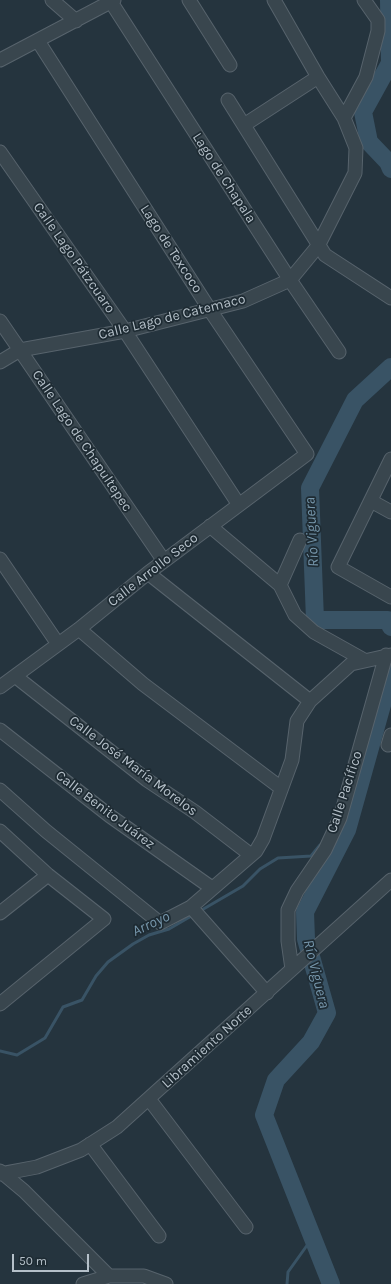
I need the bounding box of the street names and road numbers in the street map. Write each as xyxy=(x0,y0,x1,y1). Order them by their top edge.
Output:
street label: Lago de Chapala xyxy=(189,130,259,226)
street label: Calle Lago Pátzcuaro xyxy=(29,199,119,317)
street label: Lago de Texcoco xyxy=(136,202,206,296)
street label: Calle Lago de Catemaco xyxy=(97,291,247,343)
street label: Calle Lago de Chapultepec xyxy=(28,367,136,515)
street label: Calle Arrollo Seco xyxy=(105,530,201,610)
street label: Calle José María Morelos xyxy=(66,712,200,820)
street label: Calle Pacífico xyxy=(324,749,366,835)
street label: Calle Benito Juárez xyxy=(52,767,158,853)
street label: Libramiento Norte xyxy=(158,1002,256,1092)

